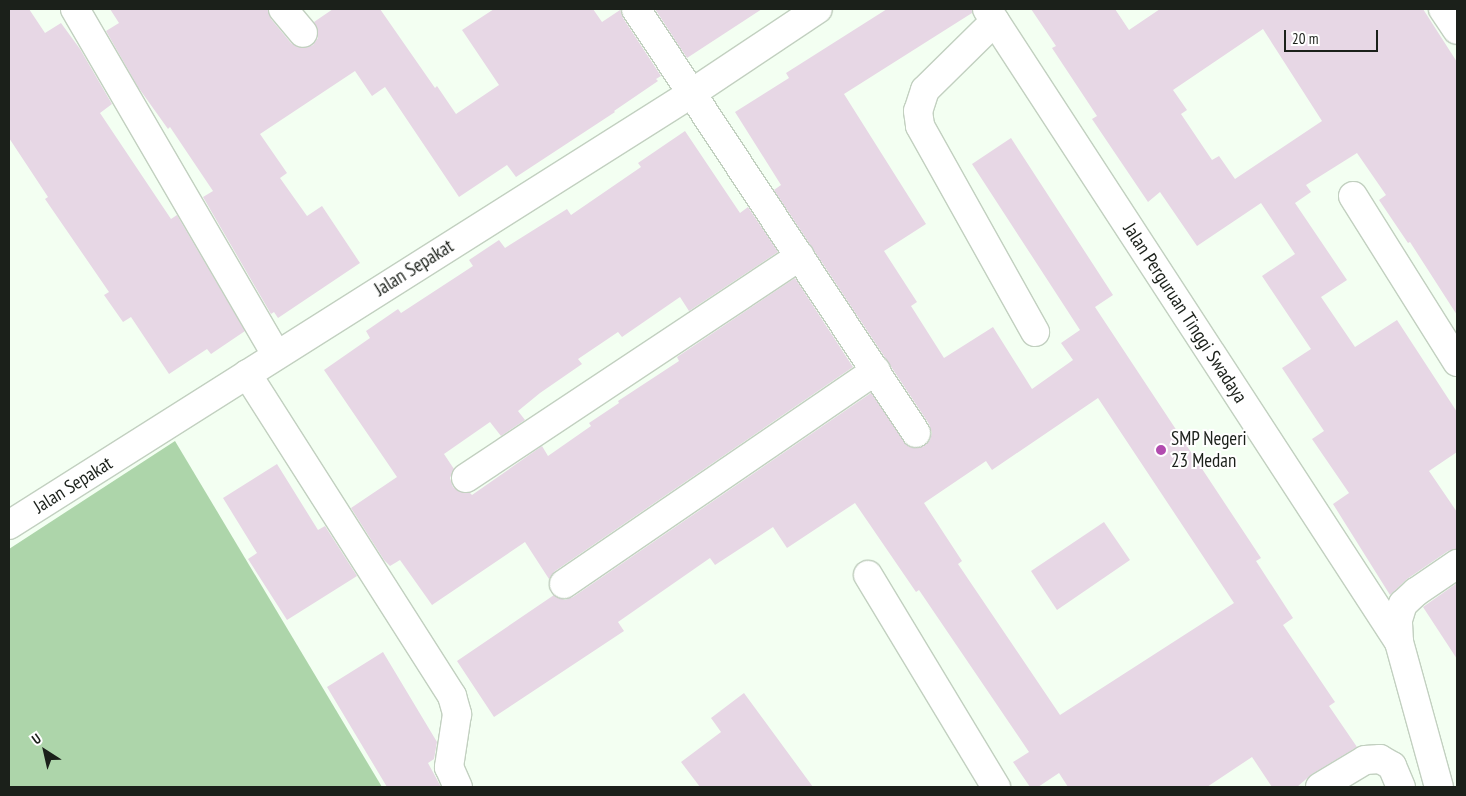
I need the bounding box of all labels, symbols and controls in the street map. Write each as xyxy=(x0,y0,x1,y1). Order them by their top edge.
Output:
scale bar xyxy=(1286,20,1380,52)
text: 20 m xyxy=(1292,29,1318,48)
street label: Jalan Perguruan Tinggi Swadaya xyxy=(1118,218,1252,408)
street label: Jalan Sepakat xyxy=(370,235,458,301)
place label: SMP Negeri 23 Medan xyxy=(1171,428,1247,472)
marker: SMP Negeri 23 Medan xyxy=(1155,444,1167,456)
street label: Jalan Sepakat xyxy=(29,452,117,518)
north arrow xyxy=(20,726,70,776)
text: U xyxy=(28,729,45,748)

